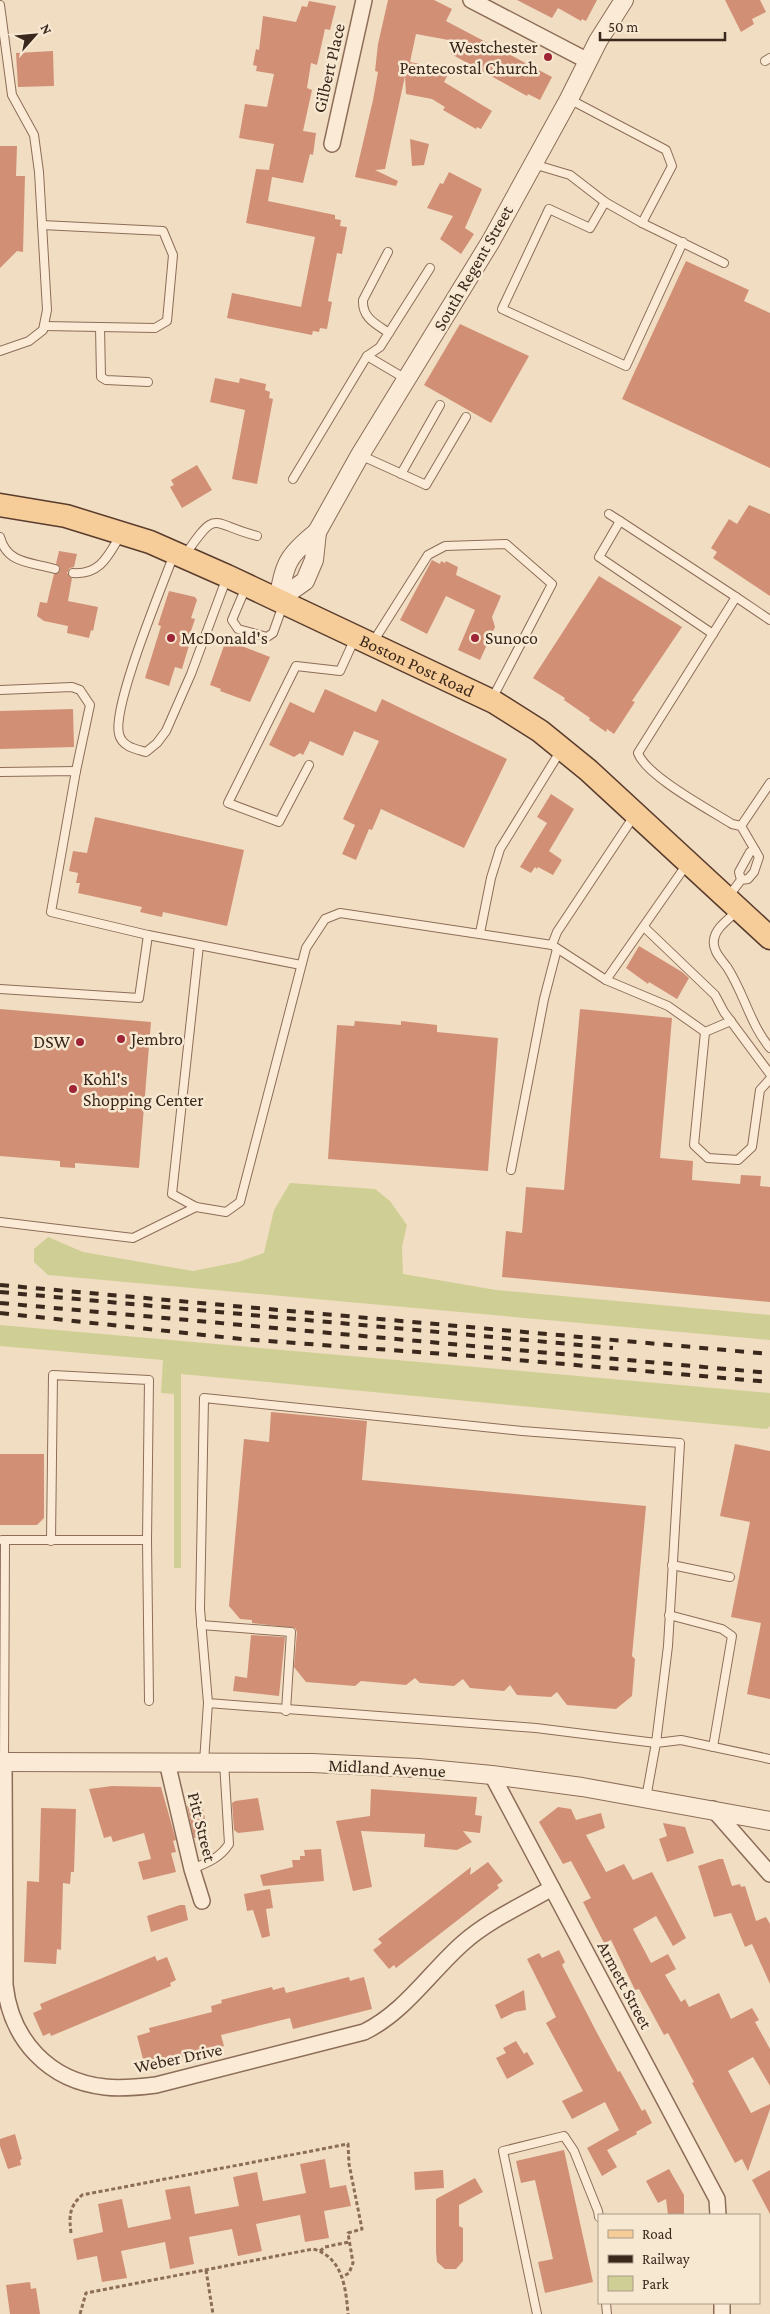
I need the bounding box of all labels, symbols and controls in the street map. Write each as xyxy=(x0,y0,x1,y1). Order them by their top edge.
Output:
north arrow xyxy=(10,10,60,60)
scale bar xyxy=(600,10,725,42)
text: 50 m xyxy=(608,19,638,35)
text: N xyxy=(37,21,56,37)
street label: Gilbert Place xyxy=(309,21,349,115)
place label: Westchester Pentecostal Church xyxy=(399,37,539,78)
marker: Westchester Pentecostal Church xyxy=(542,51,554,63)
street label: South Regent Street xyxy=(429,201,517,334)
place label: McDonald's xyxy=(181,628,268,648)
place label: Sunoco xyxy=(485,628,538,648)
street label: Boston Post Road xyxy=(356,630,478,701)
marker: McDonald's xyxy=(165,632,177,644)
marker: Sunoco xyxy=(469,632,481,644)
place label: Jembro xyxy=(129,1029,183,1049)
place label: DSW xyxy=(33,1032,70,1052)
marker: Jembro xyxy=(115,1033,127,1045)
marker: DSW xyxy=(74,1036,86,1048)
place label: Kohl's Shopping Center xyxy=(83,1069,204,1110)
marker: Kohl's Shopping Center xyxy=(67,1083,79,1095)
street label: Midland Avenue xyxy=(328,1755,446,1781)
street label: Pitt Street xyxy=(184,1790,221,1865)
street label: Armett Street xyxy=(594,1938,657,2033)
street label: Weber Drive xyxy=(132,2039,224,2077)
legend xyxy=(598,2214,760,2304)
text: Road xyxy=(642,2226,673,2242)
text: Railway xyxy=(642,2251,690,2268)
text: Park xyxy=(642,2276,669,2292)

